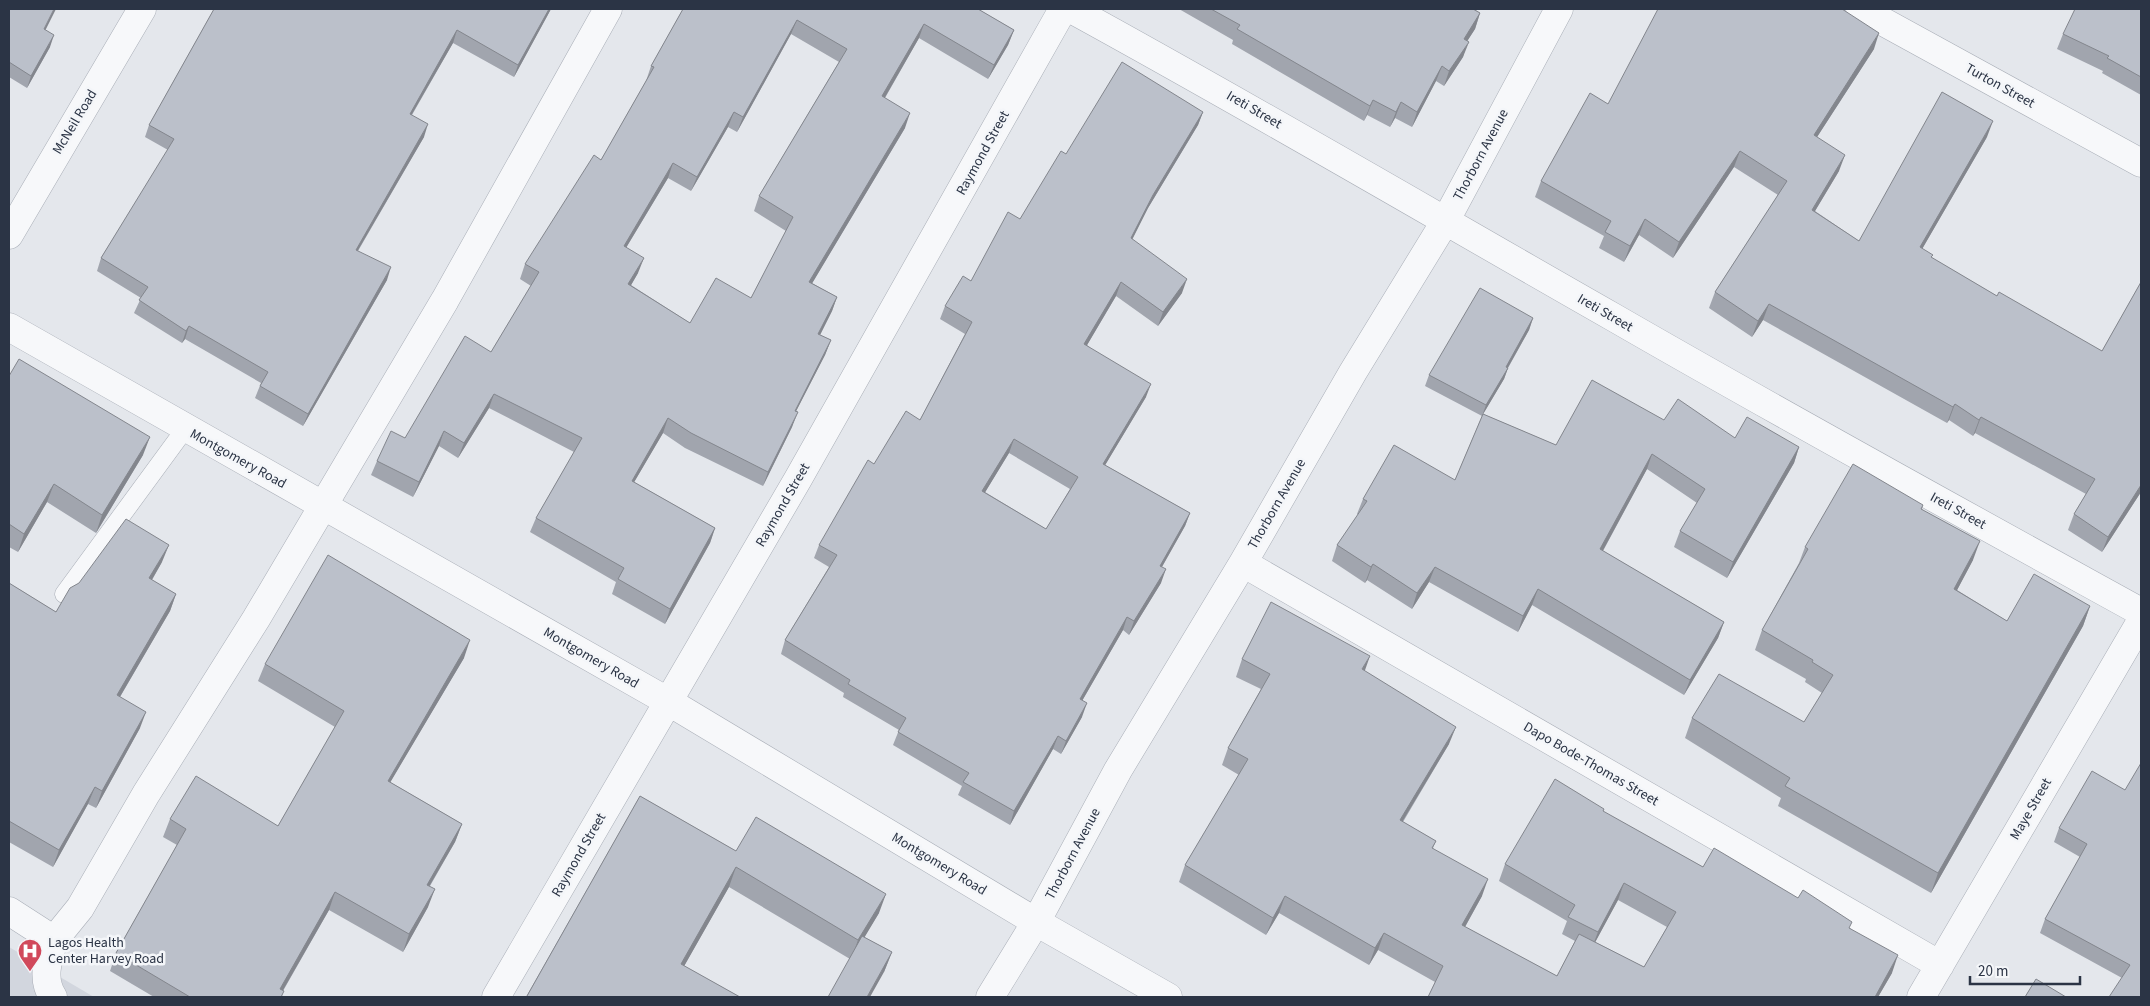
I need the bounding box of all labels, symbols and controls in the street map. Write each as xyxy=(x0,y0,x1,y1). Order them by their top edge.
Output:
street label: Turton Street xyxy=(1961,59,2039,114)
street label: McNeil Road xyxy=(48,86,102,158)
street label: Ireti Street xyxy=(1222,86,1286,134)
street label: Thorborn Avenue xyxy=(1448,106,1514,204)
street label: Raymond Street xyxy=(951,107,1015,199)
street label: Ireti Street xyxy=(1573,289,1637,337)
street label: Montgomery Road xyxy=(186,424,290,494)
street label: Thorborn Avenue xyxy=(1243,455,1311,553)
street label: Raymond Street xyxy=(751,459,815,551)
street label: Ireti Street xyxy=(1926,487,1990,535)
street label: Montgomery Road xyxy=(539,622,643,694)
street label: Dapo Bode-Thomas Street xyxy=(1520,717,1663,811)
street label: Maye Street xyxy=(2005,774,2057,844)
street label: Thorborn Avenue xyxy=(1040,805,1106,903)
street label: Raymond Street xyxy=(547,809,611,901)
street label: Montgomery Road xyxy=(888,828,990,900)
place label: Lagos Health Center Harvey Road xyxy=(48,933,164,969)
hospital icon: Lagos Health Center Harvey Road xyxy=(17,938,43,972)
scale bar xyxy=(1970,954,2080,986)
text: 20 m xyxy=(1978,961,2008,982)

